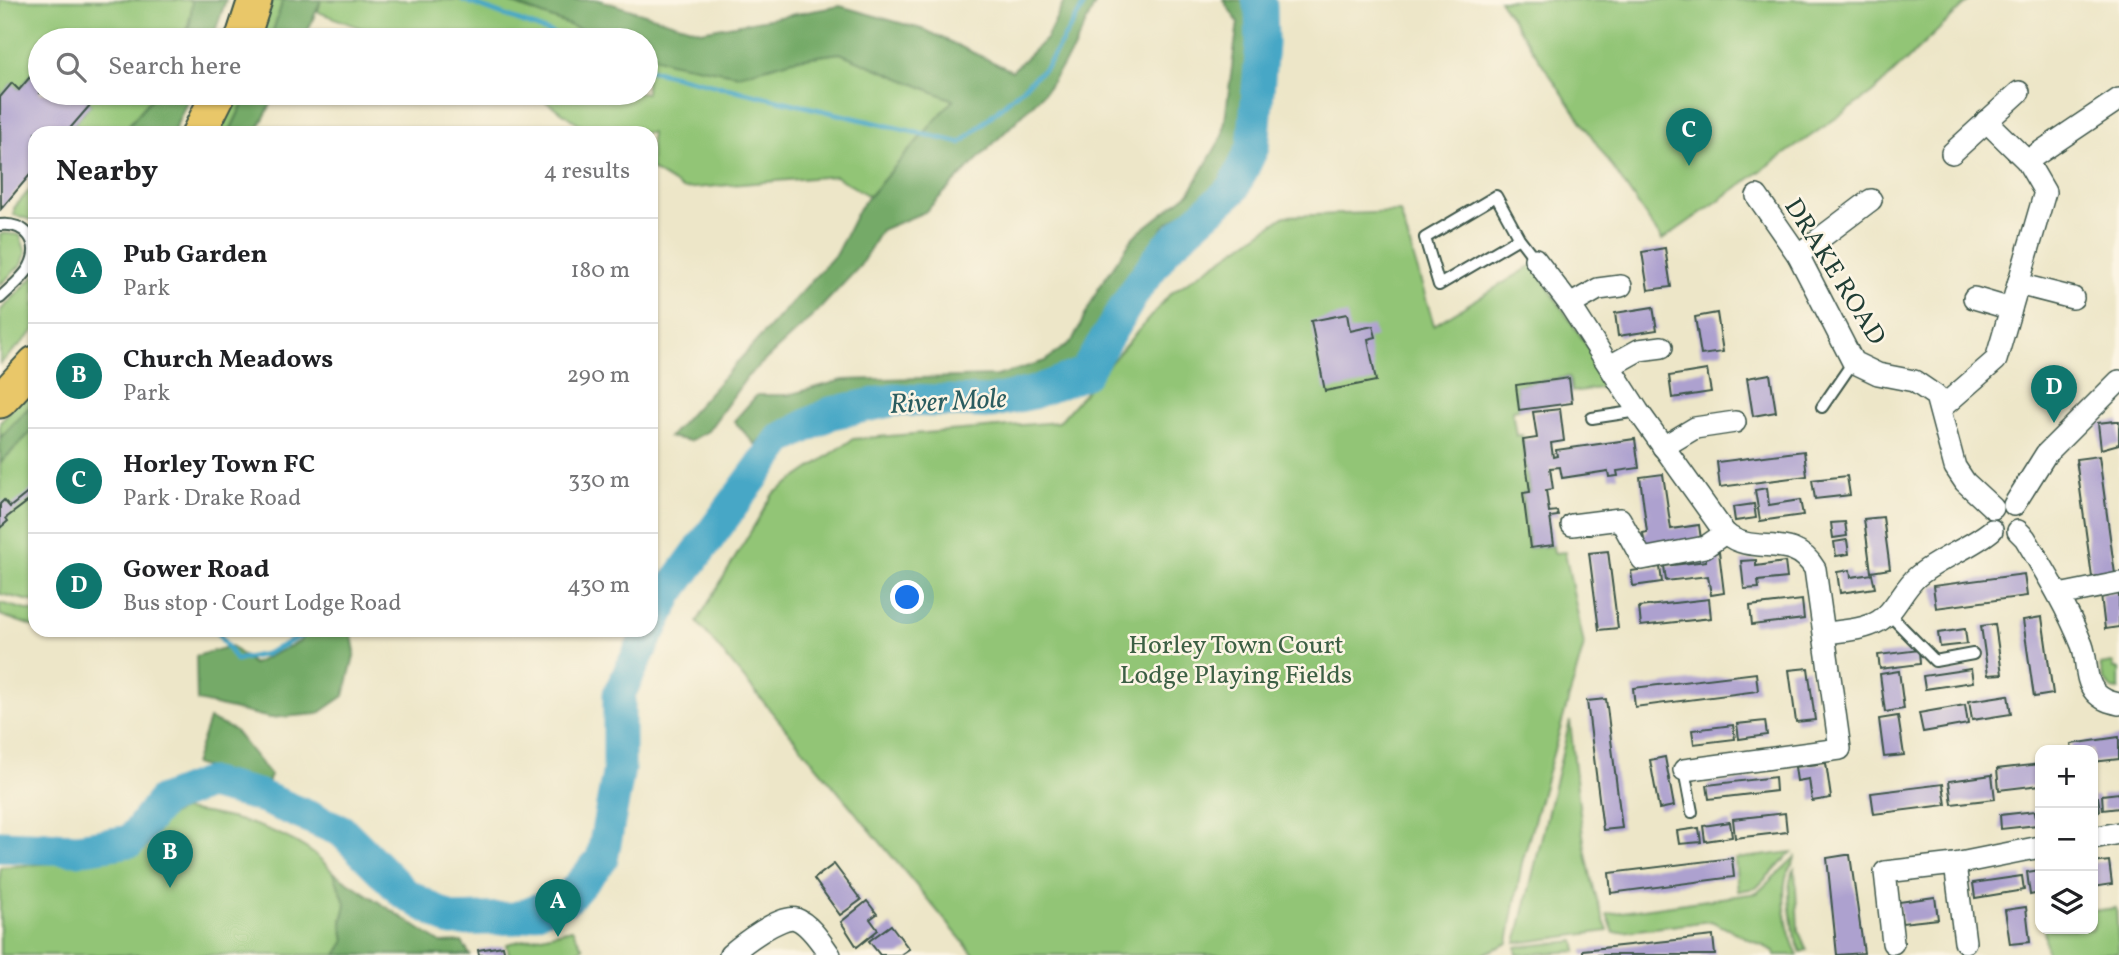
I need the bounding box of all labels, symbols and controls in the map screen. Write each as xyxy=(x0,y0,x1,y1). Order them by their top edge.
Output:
search box xyxy=(28,28,658,105)
icon: search xyxy=(52,48,90,86)
text: Search here xyxy=(108,49,241,85)
pin: C xyxy=(1666,108,1712,166)
text: Nearby xyxy=(56,151,158,193)
text: 4 results xyxy=(544,156,630,188)
street label: DRAKE ROAD xyxy=(1775,192,1894,352)
text: Pub Garden xyxy=(123,237,268,273)
text: A xyxy=(71,255,87,287)
text: 180 m xyxy=(571,255,630,287)
text: Park xyxy=(123,273,170,305)
text: Church Meadows xyxy=(123,342,333,378)
text: B xyxy=(71,360,87,392)
text: 290 m xyxy=(567,360,630,392)
pin: D xyxy=(2031,365,2077,423)
text: Park xyxy=(123,378,170,410)
water label: River Mole xyxy=(889,380,1008,425)
text: Horley Town FC xyxy=(123,447,315,483)
text: C xyxy=(72,465,86,497)
text: 330 m xyxy=(568,465,630,497)
text: Park · Drake Road xyxy=(123,483,301,515)
text: Gower Road xyxy=(123,552,270,588)
text: D xyxy=(71,570,87,602)
text: 430 m xyxy=(567,570,630,602)
your location xyxy=(890,580,924,614)
text: Bus stop · Court Lodge Road xyxy=(123,588,401,620)
park label: Horley Town Court Lodge Playing Fields xyxy=(1120,628,1352,694)
map controls xyxy=(2035,745,2098,934)
button: + xyxy=(2035,745,2098,808)
button: − xyxy=(2035,808,2098,871)
pin: B xyxy=(147,830,193,888)
button: layers xyxy=(2035,871,2098,934)
pin: A xyxy=(535,879,581,937)

